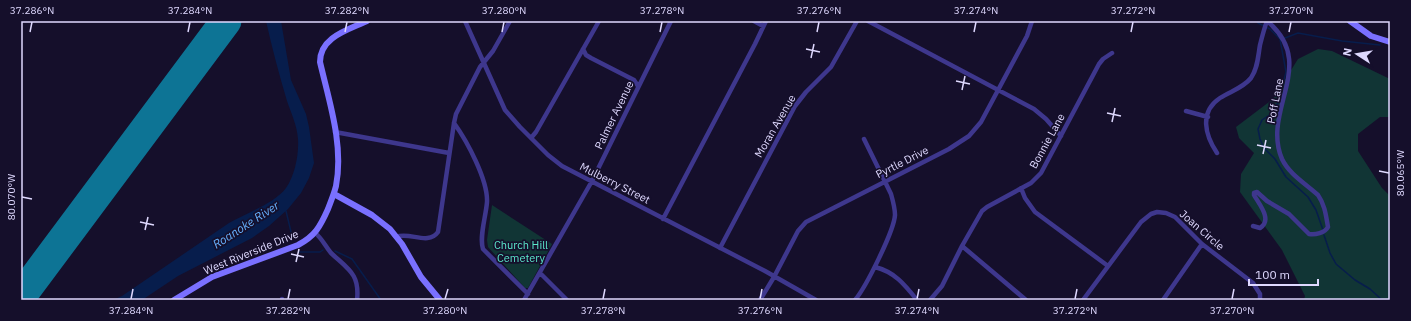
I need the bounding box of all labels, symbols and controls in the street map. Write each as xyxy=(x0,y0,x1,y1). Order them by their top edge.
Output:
text: 37.286°N xyxy=(10,4,54,17)
text: 37.284°N xyxy=(168,4,212,17)
text: 37.282°N xyxy=(325,4,369,17)
text: 37.280°N xyxy=(482,4,526,17)
text: 37.278°N xyxy=(640,4,684,17)
text: 37.276°N xyxy=(797,4,841,17)
text: 37.274°N xyxy=(954,4,998,17)
text: 37.272°N xyxy=(1111,4,1155,17)
text: 37.270°N xyxy=(1269,4,1313,17)
north arrow xyxy=(1337,34,1377,74)
text: N xyxy=(1340,47,1355,57)
street label: Poff Lane xyxy=(1264,77,1286,125)
street label: Palmer Avenue xyxy=(591,78,637,152)
street label: Moran Avenue xyxy=(751,92,799,160)
street label: Bonnie Lane xyxy=(1026,111,1068,171)
street label: Pyrtle Drive xyxy=(873,143,931,181)
text: 80.065°W xyxy=(1394,150,1407,196)
street label: Mulberry Street xyxy=(577,159,653,207)
text: 80.070°W xyxy=(5,174,18,220)
water label: Roanoke River xyxy=(210,197,282,252)
street label: Joan Circle xyxy=(1177,207,1227,253)
street label: West Riverside Drive xyxy=(201,227,301,277)
park label: Church Hill Cemetery xyxy=(494,238,548,265)
scale bar xyxy=(1249,261,1318,287)
text: 100 m xyxy=(1255,267,1290,282)
text: 37.284°N xyxy=(109,304,153,317)
text: 37.282°N xyxy=(266,304,310,317)
text: 37.280°N xyxy=(423,304,467,317)
text: 37.278°N xyxy=(581,304,625,317)
text: 37.276°N xyxy=(738,304,782,317)
text: 37.274°N xyxy=(895,304,939,317)
text: 37.272°N xyxy=(1053,304,1097,317)
text: 37.270°N xyxy=(1210,304,1254,317)

